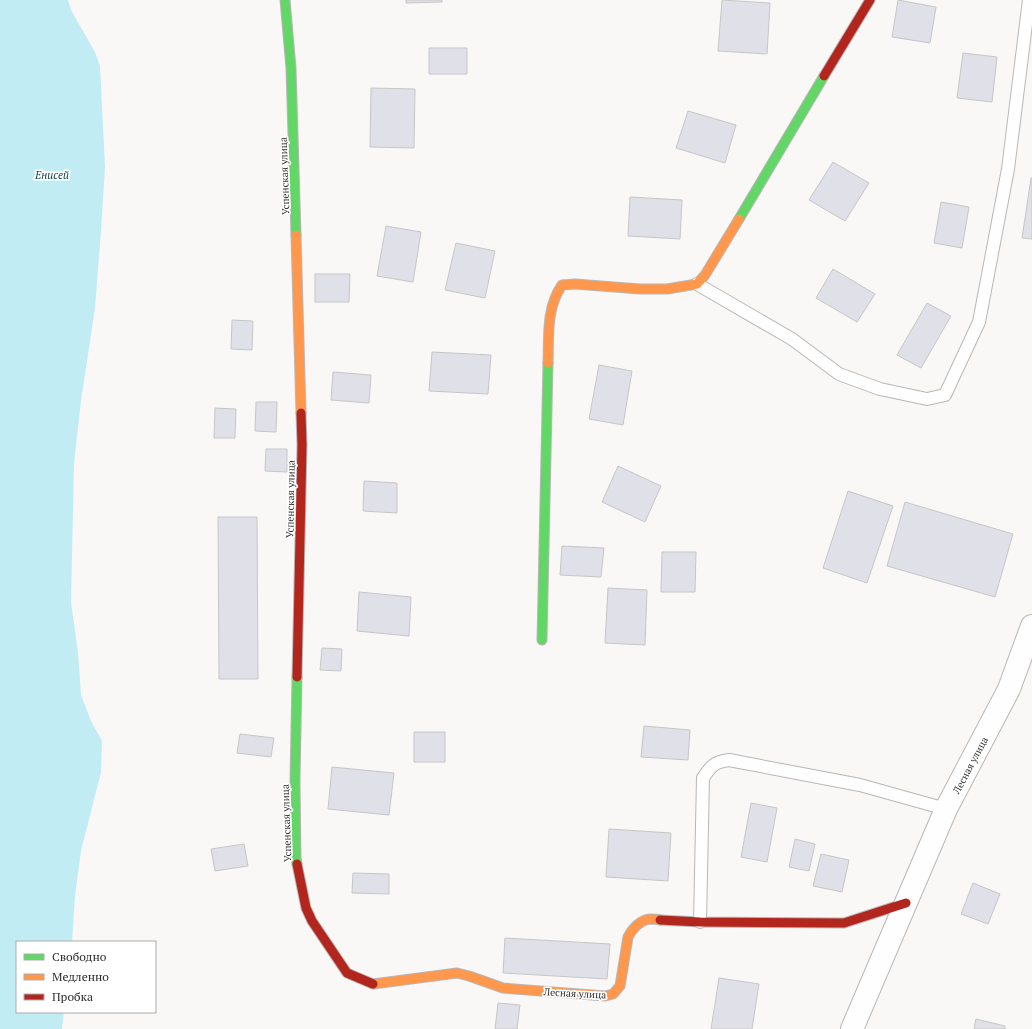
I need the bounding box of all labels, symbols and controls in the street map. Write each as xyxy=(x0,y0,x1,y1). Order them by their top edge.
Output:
street label: Успенская улица xyxy=(277,137,292,215)
water label: Енисей xyxy=(34,168,69,182)
street label: Успенская улица xyxy=(283,460,298,538)
street label: Лесная улица xyxy=(950,735,991,797)
street label: Успенская улица xyxy=(279,784,294,862)
legend xyxy=(16,941,156,1013)
text: Свободно xyxy=(52,949,107,964)
text: Медленно xyxy=(52,969,109,984)
street label: Лесная улица xyxy=(542,985,607,1002)
text: Пробка xyxy=(52,989,93,1004)

